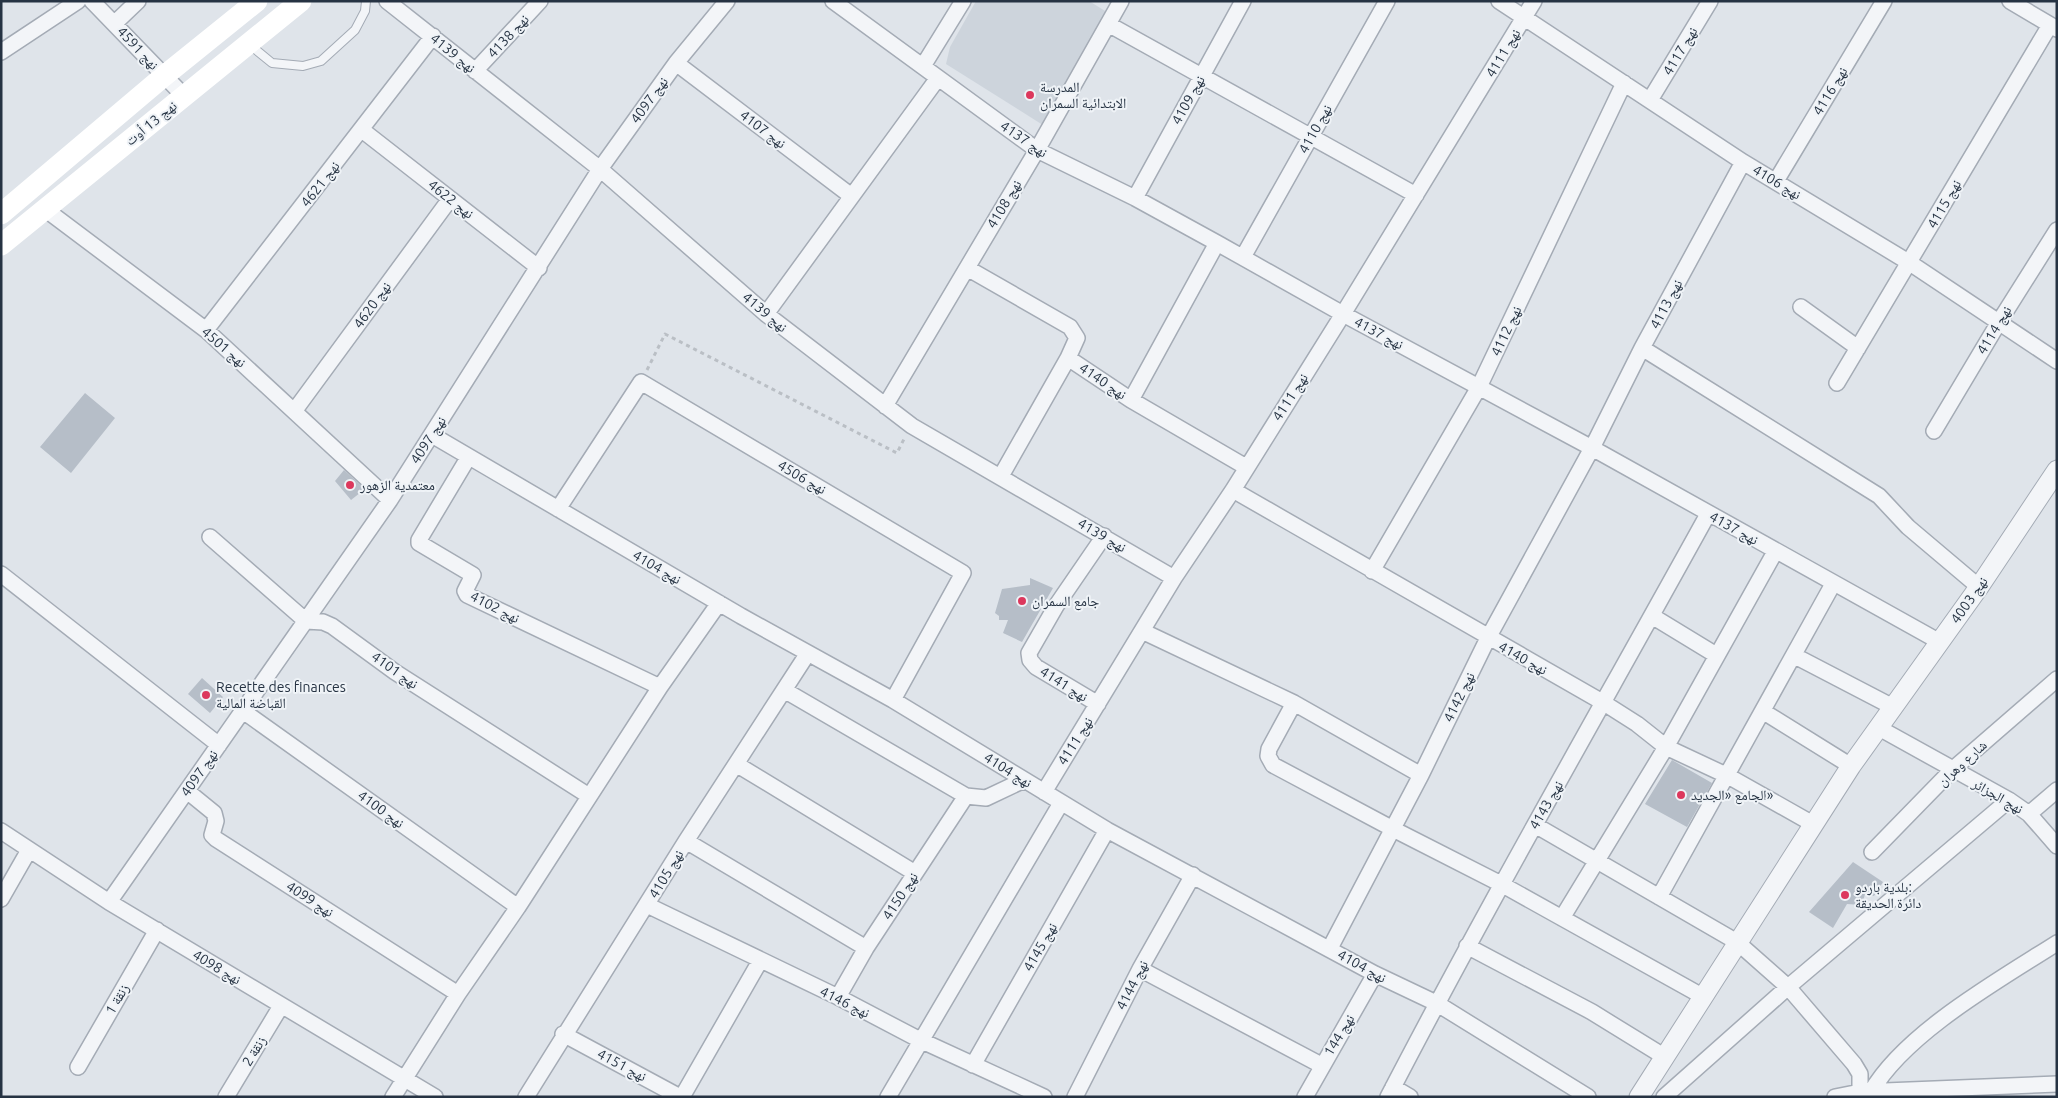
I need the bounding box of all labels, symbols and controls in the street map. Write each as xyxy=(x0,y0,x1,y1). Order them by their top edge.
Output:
street label: نهج 4138 xyxy=(484,11,534,62)
street label: نهج 4591 xyxy=(113,23,162,74)
street label: نهج 4117 xyxy=(1659,24,1702,79)
street label: نهج 4111 xyxy=(1482,26,1525,81)
street label: نهج 4139 xyxy=(426,30,479,78)
street label: نهج 4116 xyxy=(1809,64,1852,119)
street label: نهج 4109 xyxy=(1168,73,1210,128)
street label: نهج 4097 xyxy=(627,74,673,127)
place label: المدرسة الابتدائية السمران xyxy=(1040,79,1126,112)
marker: المدرسة الابتدائية السمران xyxy=(1024,89,1036,101)
street label: نهج 13 أوت xyxy=(122,97,181,150)
street label: نهج 4110 xyxy=(1295,102,1337,157)
street label: نهج 4107 xyxy=(736,107,789,153)
street label: نهج 4137 xyxy=(996,117,1051,162)
street label: نهج 4621 xyxy=(297,158,344,211)
street label: نهج 4106 xyxy=(1749,161,1804,204)
street label: نهج 4622 xyxy=(424,176,477,223)
street label: نهج 4108 xyxy=(983,177,1026,232)
street label: نهج 4115 xyxy=(1924,177,1966,232)
street label: نهج 4113 xyxy=(1646,277,1687,332)
street label: نهج 4620 xyxy=(350,279,396,332)
street label: نهج 4139 xyxy=(738,289,791,337)
street label: نهج 4112 xyxy=(1487,303,1526,359)
street label: نهج 4114 xyxy=(1973,303,2016,358)
street label: نهج 4137 xyxy=(1351,313,1406,354)
street label: نهج 4501 xyxy=(197,323,249,372)
street label: نهج 4140 xyxy=(1075,359,1130,404)
street label: نهج 4111 xyxy=(1269,370,1313,425)
street label: نهج 4097 xyxy=(407,413,451,468)
street label: نهج 4506 xyxy=(774,457,829,499)
place label: معتمدية الزهور xyxy=(359,477,435,494)
marker: معتمدية الزهور xyxy=(344,479,356,491)
street label: نهج 4137 xyxy=(1706,508,1761,550)
street label: نهج 4139 xyxy=(1074,515,1129,557)
street label: نهج 4104 xyxy=(629,547,684,589)
street label: نهج 4003 xyxy=(1947,573,1993,628)
street label: نهج 4102 xyxy=(467,588,523,628)
place label: جامع السمران xyxy=(1032,593,1099,611)
marker: جامع السمران xyxy=(1016,595,1028,607)
street label: نهج 4140 xyxy=(1495,638,1550,680)
street label: نهج 4101 xyxy=(367,648,422,694)
street label: نهج 4141 xyxy=(1036,663,1091,707)
street label: نهج 4142 xyxy=(1440,669,1480,725)
place label: Recette des finances القباضة المالية xyxy=(216,679,346,711)
marker: Recette des finances القباضة المالية xyxy=(200,689,212,701)
street label: نهج 4111 xyxy=(1054,714,1098,769)
street label: شارع وهران xyxy=(1934,737,1991,791)
street label: نهج 4097 xyxy=(177,746,223,801)
street label: نهج 4104 xyxy=(980,749,1035,793)
street label: نهج الجزائر xyxy=(1968,775,2026,819)
street label: نهج 4143 xyxy=(1526,778,1568,833)
street label: نهج 4100 xyxy=(354,787,407,833)
place label: الجامع «الجديد» xyxy=(1691,787,1774,805)
marker: الجامع «الجديد» xyxy=(1675,789,1687,801)
street label: نهج 4105 xyxy=(645,847,688,902)
street label: نهج 4150 xyxy=(879,869,923,924)
street label: نهج 4099 xyxy=(282,878,337,922)
place label: بلدية باردو: دائرة الحديقة xyxy=(1855,879,1922,912)
marker: بلدية باردو: دائرة الحديقة xyxy=(1839,889,1851,901)
street label: نهج 4145 xyxy=(1020,920,1062,975)
street label: نهج 4098 xyxy=(189,946,244,989)
street label: نهج 4104 xyxy=(1334,946,1389,988)
street label: نهج 4144 xyxy=(1113,957,1153,1013)
street label: زنقة 1 xyxy=(102,981,133,1017)
street label: نهج 4146 xyxy=(817,983,873,1023)
street label: نهج 144 xyxy=(1320,1011,1359,1060)
street label: زنقة 2 xyxy=(239,1033,270,1069)
street label: نهج 4151 xyxy=(594,1045,649,1086)

